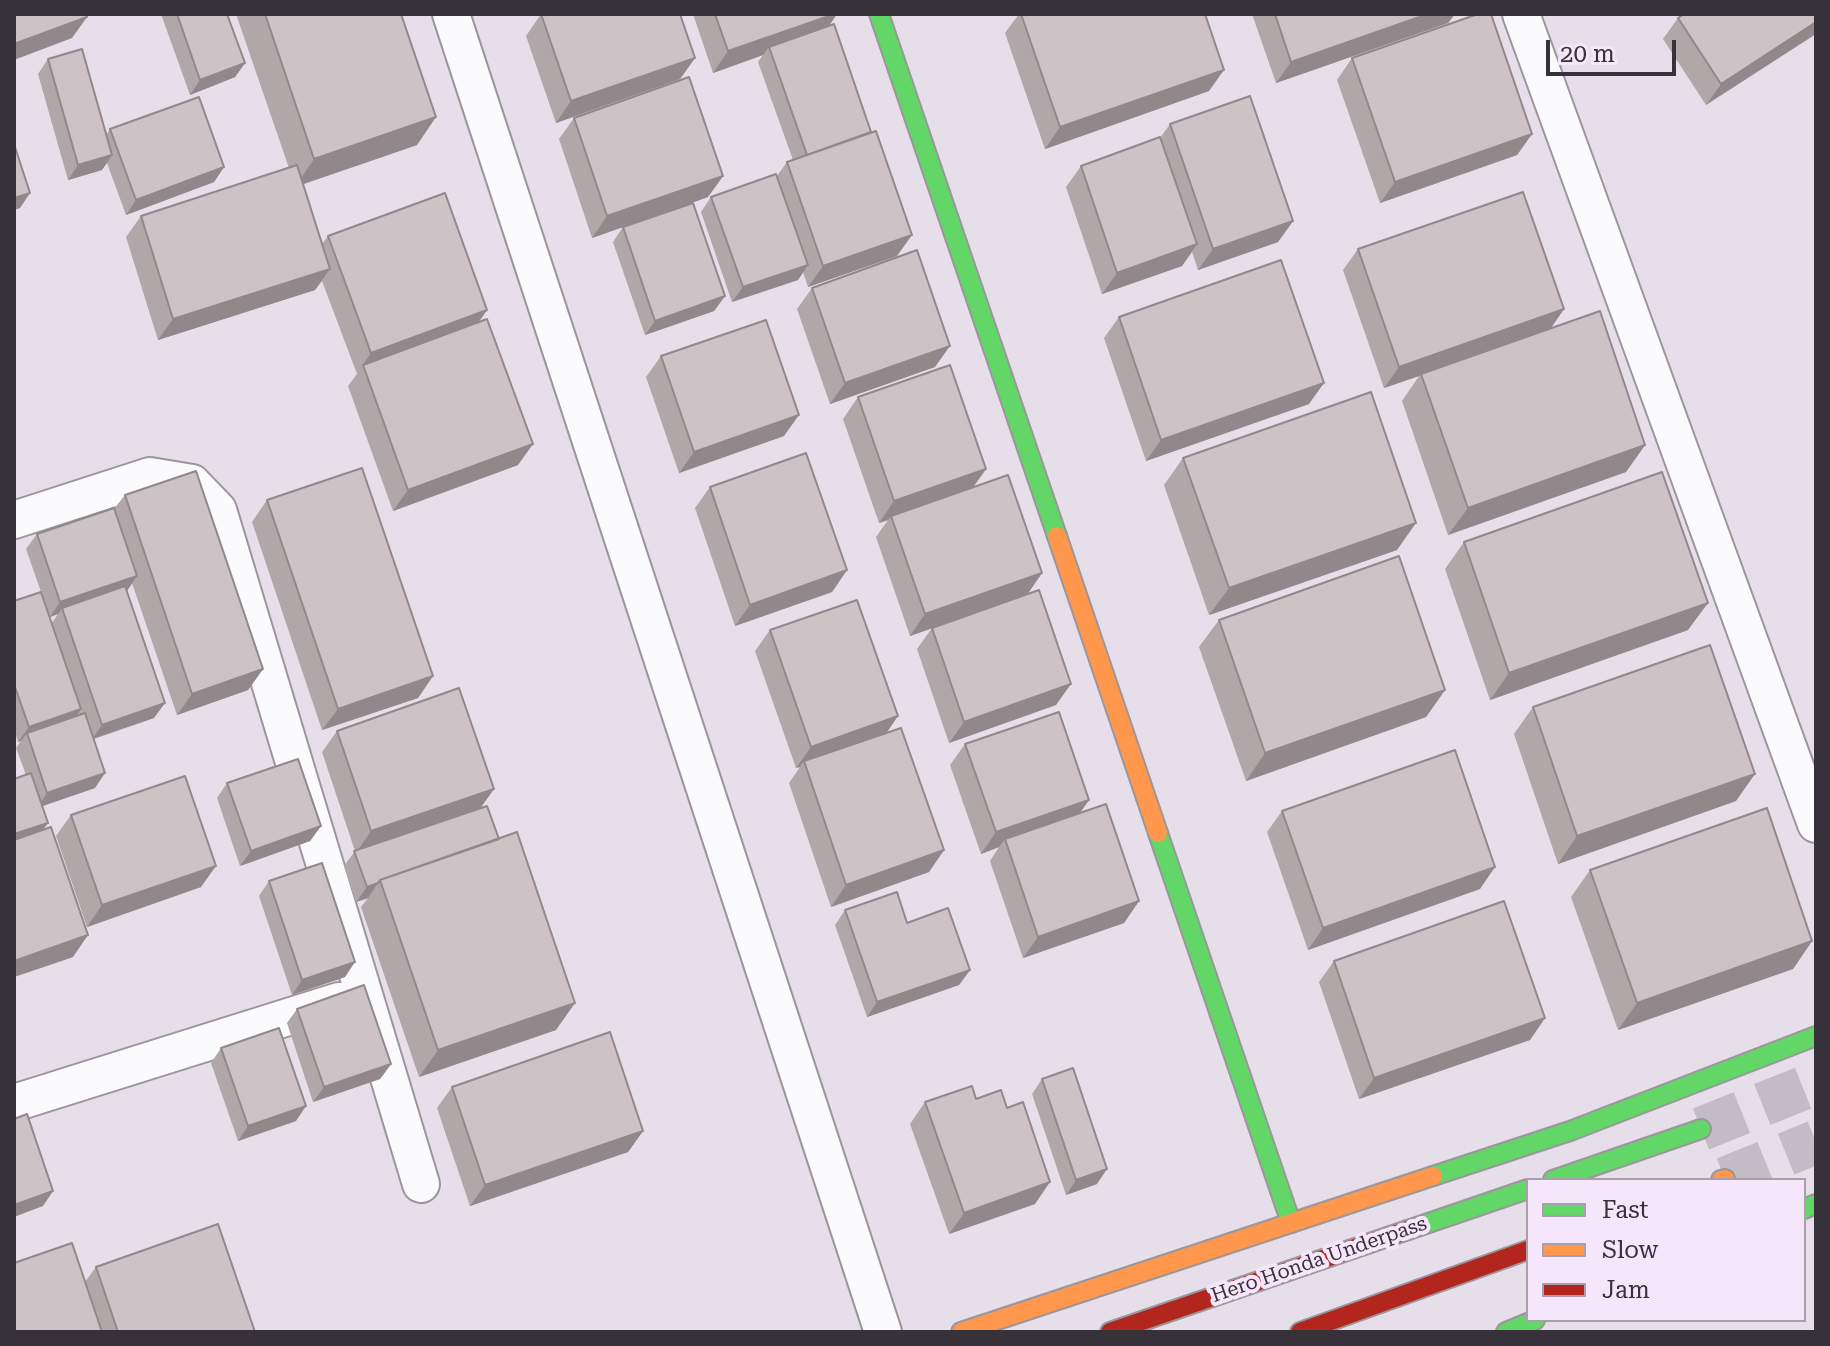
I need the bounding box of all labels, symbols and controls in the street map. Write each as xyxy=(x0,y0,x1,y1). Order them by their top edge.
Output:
scale bar xyxy=(1550,24,1680,74)
text: 20 m xyxy=(1560,40,1615,68)
legend xyxy=(1526,1178,1806,1322)
text: Fast xyxy=(1602,1196,1649,1224)
street label: Hero Honda Underpass xyxy=(1208,1212,1430,1308)
text: Slow xyxy=(1602,1236,1658,1264)
text: Jam xyxy=(1602,1276,1650,1304)

